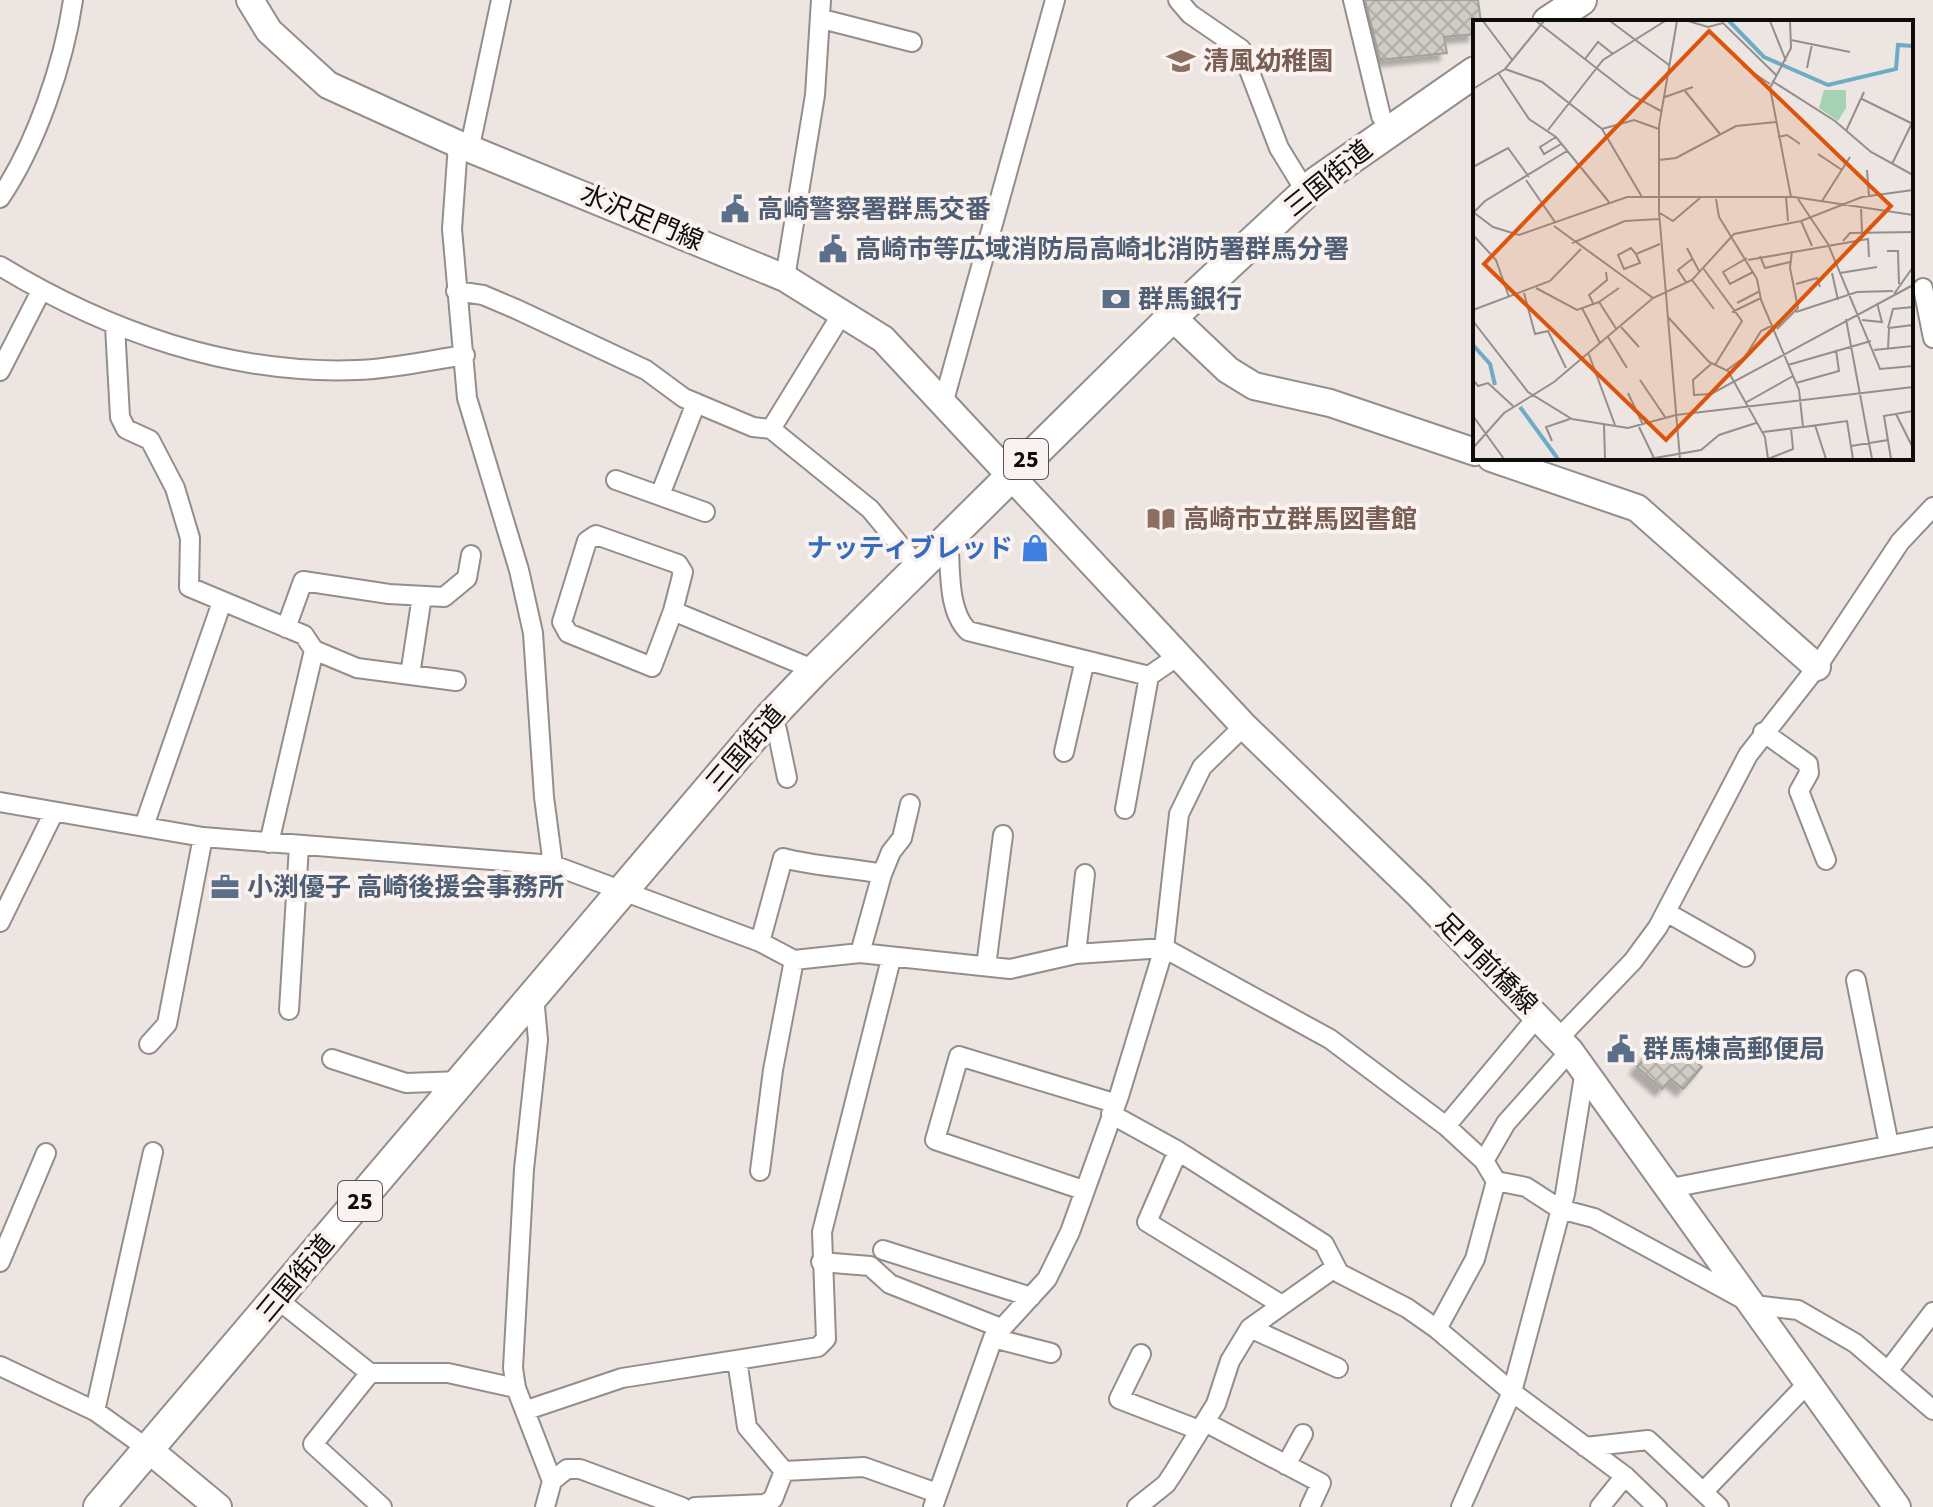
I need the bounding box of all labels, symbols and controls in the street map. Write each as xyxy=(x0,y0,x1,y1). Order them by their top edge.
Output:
inset map xyxy=(1473,20,1913,460)
place label: 清風幼稚園 xyxy=(1203,43,1333,80)
school or university icon: 清風幼稚園 xyxy=(1166,46,1196,76)
street label: 三国街道 xyxy=(1276,131,1380,225)
street label: 水沢足門線 xyxy=(575,175,709,260)
place label: 高崎警察署群馬交番 xyxy=(757,191,991,228)
public building icon: 高崎警察署群馬交番 xyxy=(720,194,750,224)
place label: 高崎市等広域消防局高崎北消防署群馬分署 xyxy=(855,231,1349,268)
public building icon: 高崎市等広域消防局高崎北消防署群馬分署 xyxy=(818,234,848,264)
place label: 群馬銀行 xyxy=(1138,281,1242,318)
bank icon: 群馬銀行 xyxy=(1101,284,1131,314)
road number: 25 xyxy=(1004,439,1048,479)
place label: 高崎市立群馬図書館 xyxy=(1183,501,1417,538)
library icon: 高崎市立群馬図書館 xyxy=(1146,504,1176,534)
place label: ナッティブレッド xyxy=(807,530,1013,567)
shop icon: ナッティブレッド xyxy=(1020,533,1050,563)
street label: 三国街道 xyxy=(697,697,793,800)
place label: 小渕優子 高崎後援会事務所 xyxy=(247,869,564,906)
office icon: 小渕優子 高崎後援会事務所 xyxy=(210,872,240,902)
street label: 足門前橋線 xyxy=(1428,904,1546,1022)
place label: 群馬棟高郵便局 xyxy=(1643,1031,1825,1068)
public building icon: 群馬棟高郵便局 xyxy=(1606,1034,1636,1064)
road number: 25 xyxy=(338,1181,382,1221)
street label: 三国街道 xyxy=(248,1227,343,1330)

